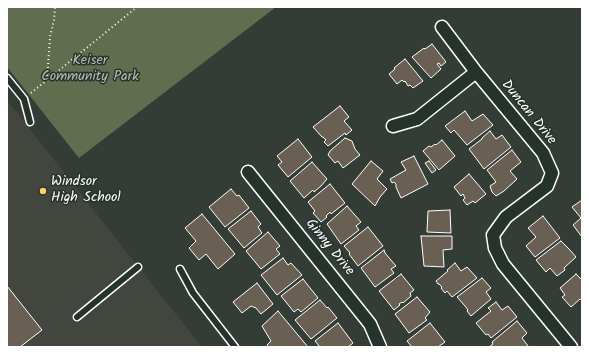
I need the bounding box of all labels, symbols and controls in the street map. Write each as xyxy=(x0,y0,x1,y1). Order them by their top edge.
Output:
park label: Keiser Community Park xyxy=(41,54,139,86)
street label: Duncan Drive xyxy=(497,77,559,149)
place label: Windsor High School xyxy=(51,175,121,208)
marker: Windsor High School xyxy=(38,186,48,196)
street label: Ginny Drive xyxy=(301,216,357,280)

